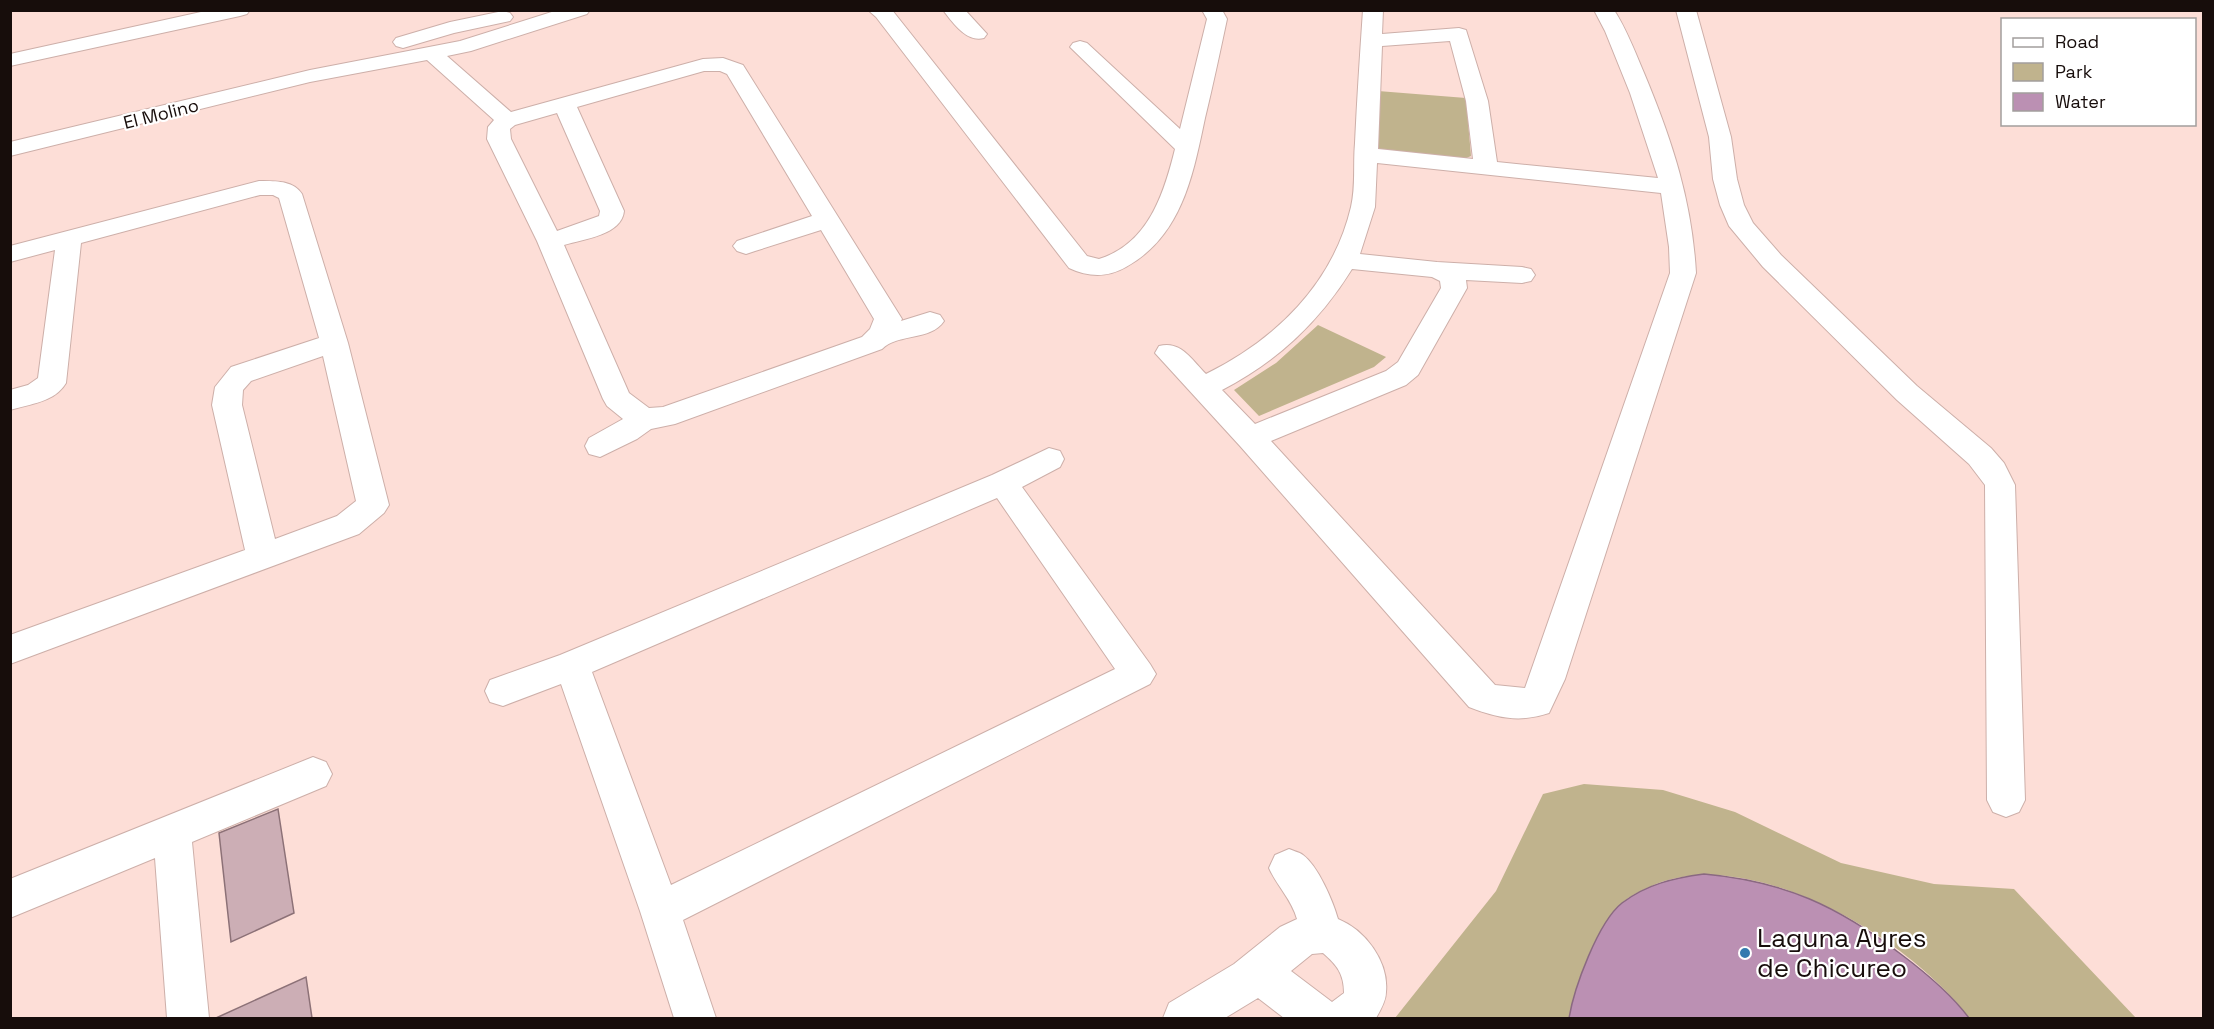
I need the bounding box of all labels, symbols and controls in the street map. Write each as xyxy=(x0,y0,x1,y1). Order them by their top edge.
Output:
legend xyxy=(2001,18,2196,126)
text: Road xyxy=(2055,30,2099,53)
text: Park xyxy=(2055,60,2093,83)
text: Water xyxy=(2055,90,2106,113)
street label: El Molino xyxy=(121,93,201,134)
place label: Laguna Ayres de Chicureo xyxy=(1757,921,1926,985)
marker: Laguna Ayres de Chicureo xyxy=(1738,946,1752,960)

